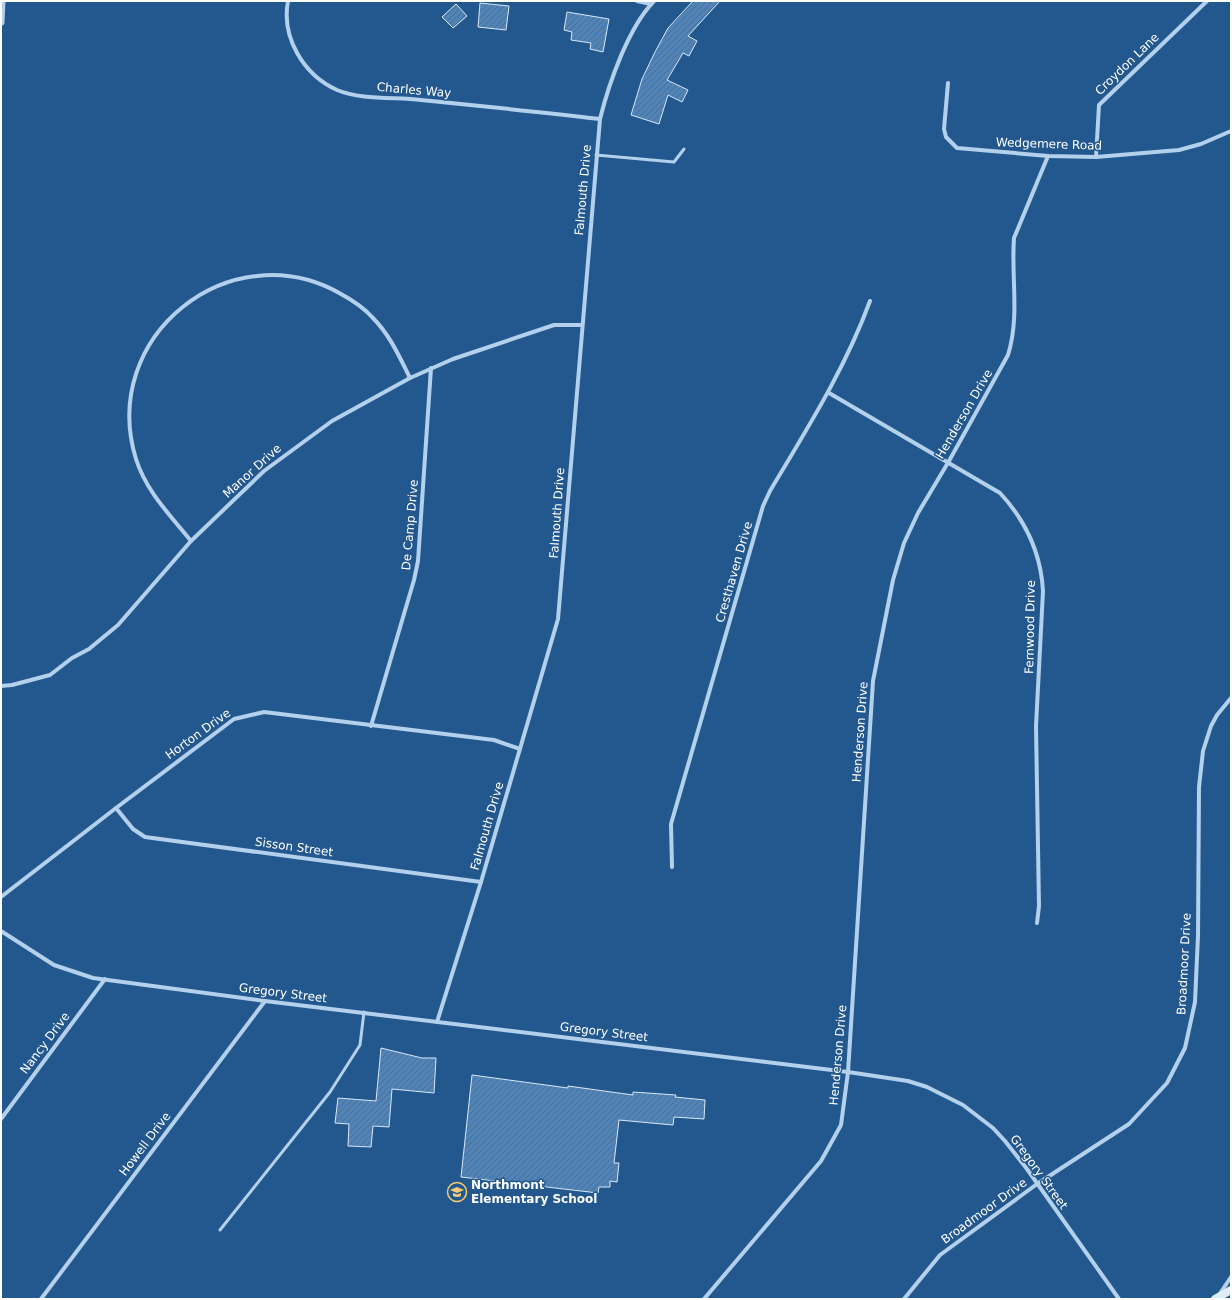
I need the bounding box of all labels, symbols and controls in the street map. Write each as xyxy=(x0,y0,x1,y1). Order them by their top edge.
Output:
street label: Croydon Lane xyxy=(1092,30,1162,98)
street label: Charles Way xyxy=(376,80,452,100)
street label: Wedgemere Road xyxy=(996,135,1102,153)
street label: Falmouth Drive xyxy=(572,144,594,236)
street label: Henderson Drive xyxy=(933,367,995,461)
street label: Manor Drive xyxy=(220,441,284,501)
street label: Falmouth Drive xyxy=(547,467,567,559)
street label: De Camp Drive xyxy=(399,479,421,571)
street label: Cresthaven Drive xyxy=(713,520,755,624)
street label: Fernwood Drive xyxy=(1022,580,1038,674)
street label: Henderson Drive xyxy=(849,681,871,783)
street label: Horton Drive xyxy=(163,706,233,762)
street label: Falmouth Drive xyxy=(468,780,506,872)
street label: Sisson Street xyxy=(254,835,334,859)
street label: Broadmoor Drive xyxy=(1174,913,1194,1015)
street label: Gregory Street xyxy=(238,981,328,1005)
street label: Henderson Drive xyxy=(827,1004,849,1106)
street label: Nancy Drive xyxy=(17,1009,73,1077)
street label: Gregory Street xyxy=(559,1020,649,1044)
street label: Howell Drive xyxy=(117,1109,173,1179)
street label: Gregory Street xyxy=(1007,1132,1071,1212)
street label: Broadmoor Drive xyxy=(938,1175,1030,1247)
place label: Northmont Elementary School xyxy=(471,1178,597,1206)
school or university icon: Northmont Elementary School xyxy=(446,1181,468,1203)

